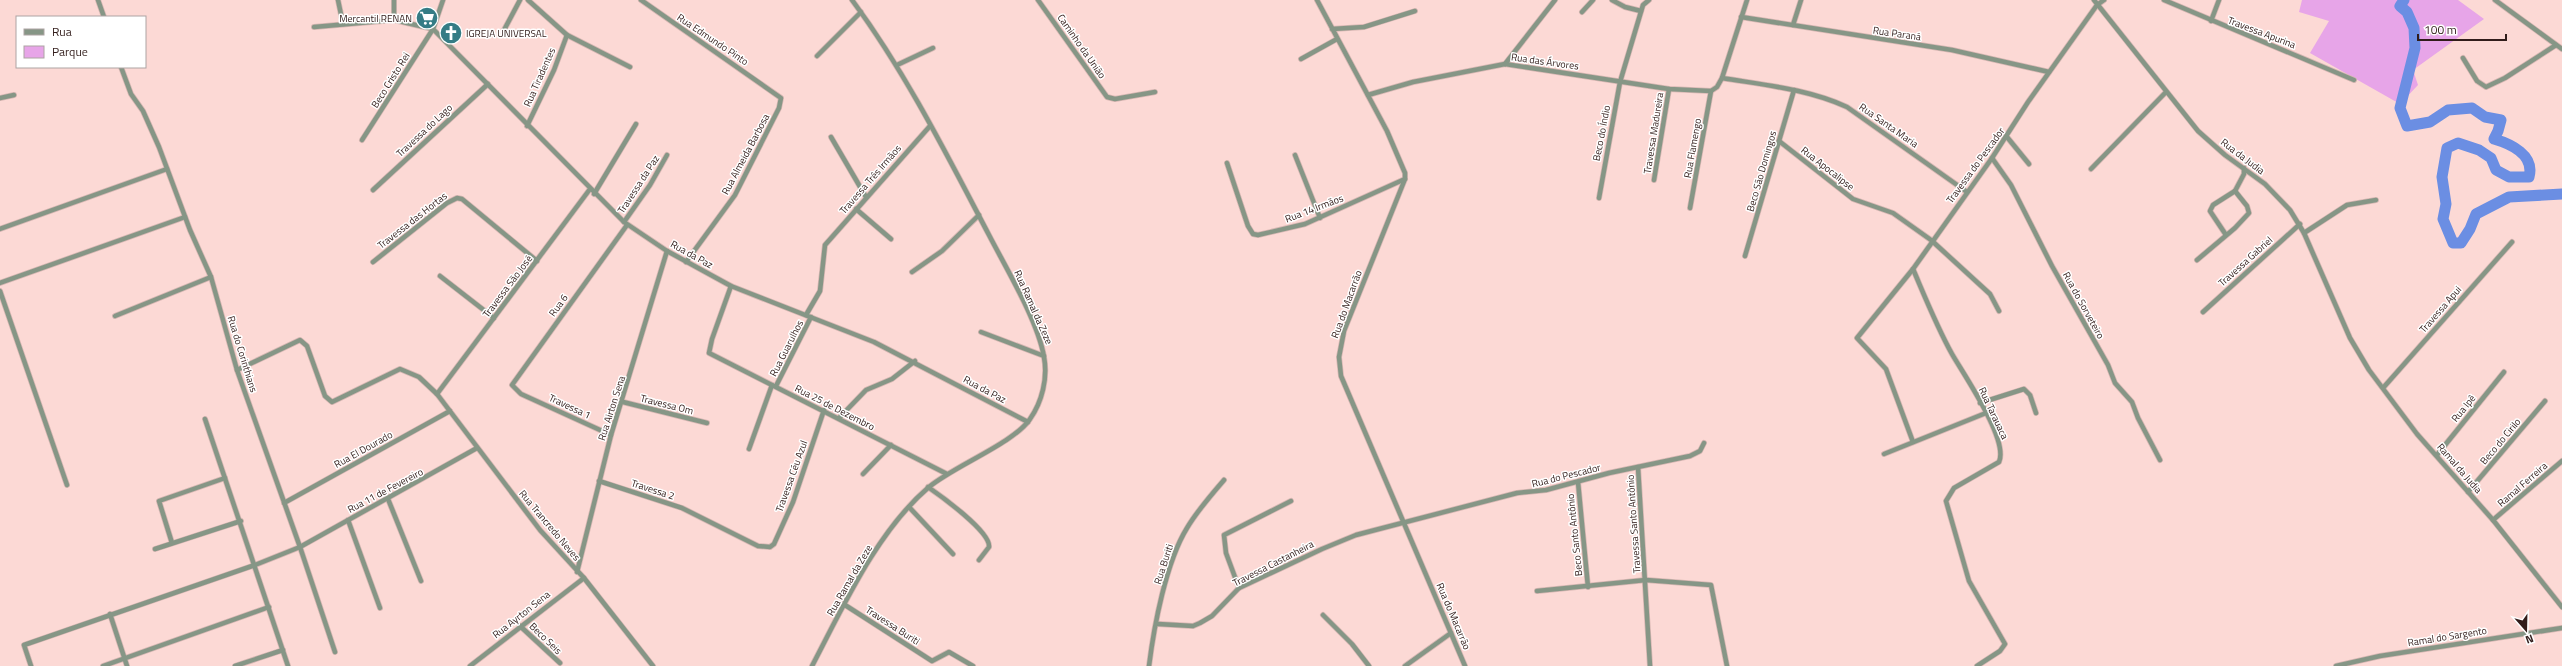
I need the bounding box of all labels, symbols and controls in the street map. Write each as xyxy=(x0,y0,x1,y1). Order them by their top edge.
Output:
supermarket icon: Mercantil RENAN xyxy=(414,5,440,31)
street label: Rua Edmundo Pinto xyxy=(674,10,752,69)
place label: Mercantil RENAN xyxy=(339,11,412,26)
street label: Caminho da União xyxy=(1054,11,1110,82)
street label: Travessa Apurina xyxy=(2226,13,2298,52)
legend xyxy=(16,16,146,68)
scale bar xyxy=(2418,16,2506,42)
church icon: IGREJA UNIVERSAL xyxy=(438,20,464,46)
text: 100 m xyxy=(2424,20,2457,39)
text: Rua xyxy=(52,22,72,41)
street label: Rua Paraná xyxy=(1872,23,1922,44)
place label: IGREJA UNIVERSAL xyxy=(466,26,547,41)
text: Parque xyxy=(52,42,88,61)
street label: Rua Tiradentes xyxy=(520,45,559,109)
street label: Rua das Árvores xyxy=(1510,49,1580,74)
street label: Beco Cristo Rei xyxy=(367,50,413,111)
street label: Travessa Madureira xyxy=(1640,91,1667,175)
street label: Rua Santa Maria xyxy=(1856,99,1921,151)
street label: Travessa do Lago xyxy=(393,100,456,160)
street label: Beco do Índio xyxy=(1589,104,1614,162)
street label: Rua Almeida Barbosa xyxy=(718,111,773,197)
street label: Rua Flamengo xyxy=(1680,117,1705,179)
street label: Travessa do Pescador xyxy=(1943,124,2008,206)
street label: Beco São Domingos xyxy=(1743,129,1780,213)
street label: Rua da Judia xyxy=(2217,135,2268,178)
street label: Travessa Três Irmãos xyxy=(836,141,905,217)
street label: Rua Apocalipse xyxy=(1798,143,1858,194)
street label: Travessa da Paz xyxy=(614,152,663,216)
street label: Travessa das Hortas xyxy=(374,188,451,252)
street label: Rua 14 Irmãos xyxy=(1283,190,1346,226)
street label: Travessa Gabriel xyxy=(2215,233,2276,290)
street label: Rua da Paz xyxy=(668,237,716,273)
street label: Travessa São José xyxy=(479,252,536,321)
street label: Rua Ramal da Zeze xyxy=(1010,268,1057,347)
street label: Rua do Macarrão xyxy=(1327,268,1366,340)
street label: Rua do Sorveteiro xyxy=(2059,269,2108,342)
street label: Travessa Apui xyxy=(2416,283,2465,336)
street label: Rua 6 xyxy=(545,291,572,320)
street label: Rua do Corinthians xyxy=(224,314,261,395)
street label: Rua Guarulhos xyxy=(766,317,807,379)
street label: Rua da Paz xyxy=(961,372,1009,407)
street label: Rua Airton Sena xyxy=(594,374,629,443)
street label: Rua 25 de Dezembro xyxy=(792,381,877,434)
street label: Rua Tarauaca xyxy=(1975,385,2012,442)
street label: Travessa 1 xyxy=(546,390,593,423)
street label: Travessa Om xyxy=(639,391,695,418)
street label: Rua Ipê xyxy=(2448,391,2479,425)
street label: Beco do Cirilo xyxy=(2476,415,2524,468)
street label: Rua El Dourado xyxy=(331,427,395,472)
street label: Travessa Céu Azul xyxy=(772,438,811,514)
street label: Ramal da Judia xyxy=(2434,440,2486,497)
street label: Ramal Ferreira xyxy=(2494,458,2551,510)
street label: Rua do Pescador xyxy=(1530,460,1603,491)
street label: Rua 11 de Fevereiro xyxy=(345,464,426,517)
street label: Travessa Santo Antônio xyxy=(1623,474,1644,574)
street label: Travessa 2 xyxy=(629,475,676,504)
street label: Rua Trancredo Neves xyxy=(515,487,584,564)
street label: Beco Santo Antônio xyxy=(1563,493,1586,577)
street label: Travessa Castanheira xyxy=(1230,537,1316,590)
street label: Rua Ramal da Zeze xyxy=(823,542,876,619)
street label: Rua Buriti xyxy=(1150,542,1177,586)
street label: Rua do Macarrão xyxy=(1433,580,1474,652)
street label: Rua Ayrton Sena xyxy=(489,587,553,642)
street label: Travessa Buriti xyxy=(863,602,923,649)
north arrow xyxy=(2506,610,2546,650)
street label: Beco Seis xyxy=(526,619,566,658)
street label: Ramal do Sargento xyxy=(2406,623,2488,650)
text: N xyxy=(2523,631,2536,648)

